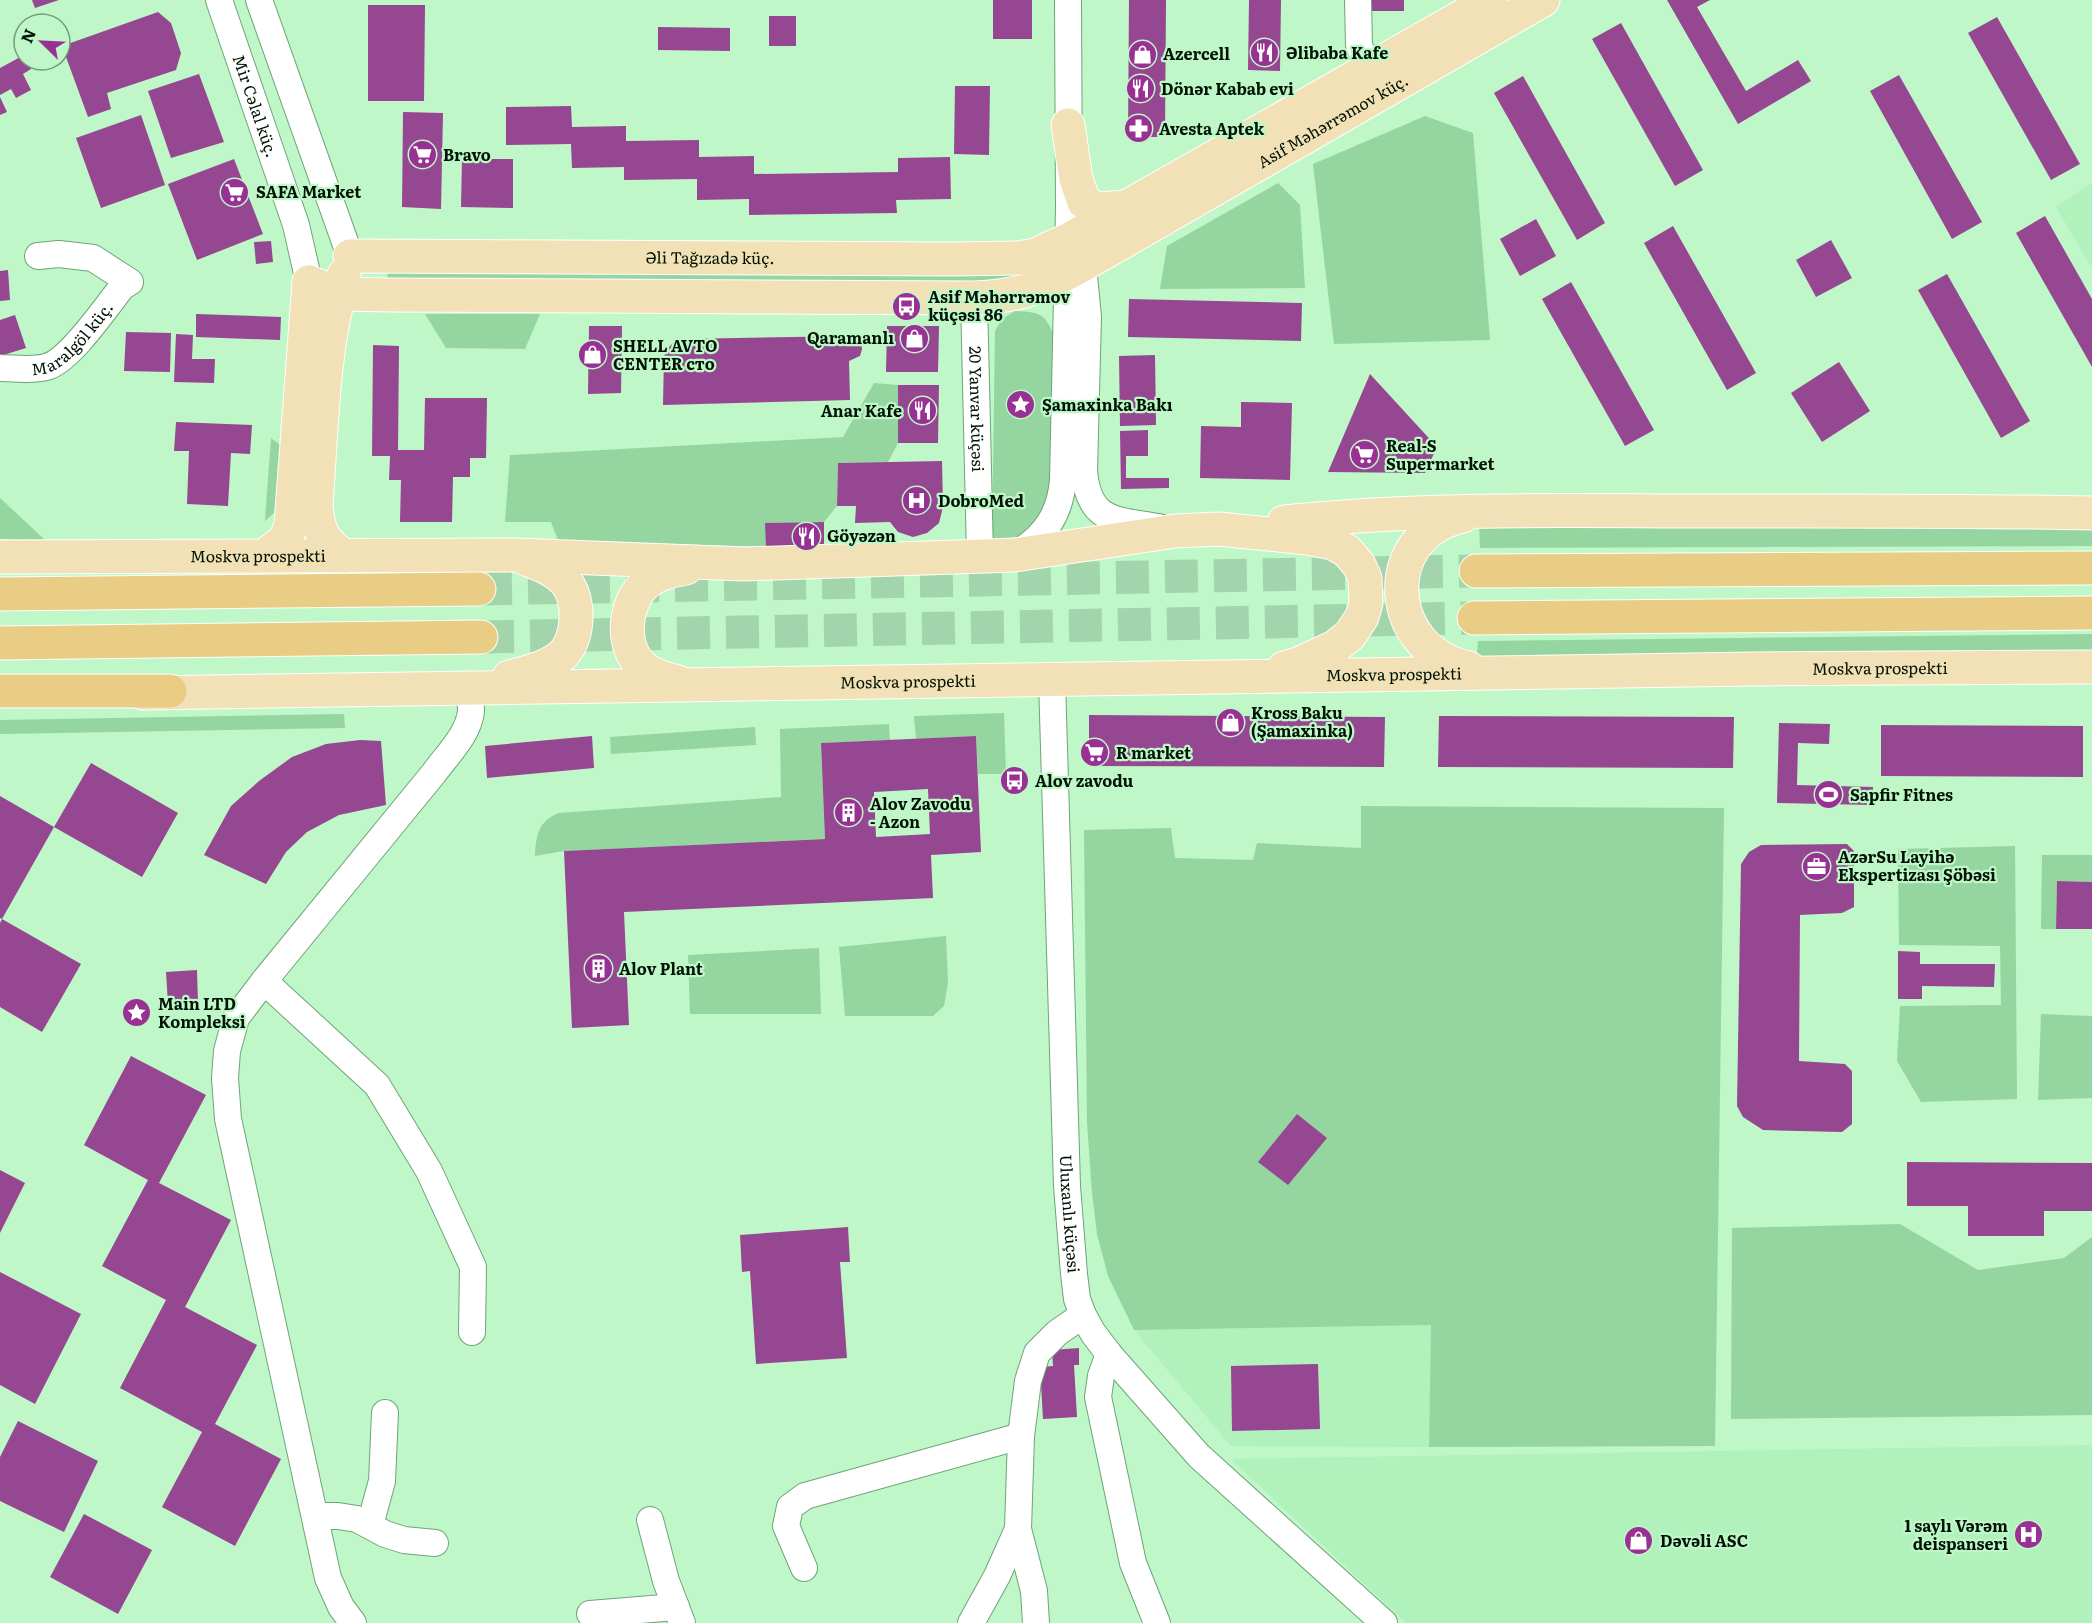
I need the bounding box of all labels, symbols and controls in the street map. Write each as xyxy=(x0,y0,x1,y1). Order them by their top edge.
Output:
north arrow xyxy=(12,12,72,72)
text: N xyxy=(14,24,41,47)
restaurant icon: Əlibaba Kafe xyxy=(1249,37,1281,69)
shop icon: Azercell xyxy=(1126,38,1158,70)
place label: Əlibaba Kafe xyxy=(1286,40,1388,64)
place label: Azercell xyxy=(1163,41,1230,65)
street label: Mir Cəlal küç. xyxy=(228,51,285,160)
street label: Asif Məhərrəmov küç. xyxy=(1253,67,1412,173)
restaurant icon: Dönər Kabab evi xyxy=(1124,73,1156,105)
place label: Dönər Kabab evi xyxy=(1161,76,1294,100)
pharmacy icon: Avesta Aptek xyxy=(1122,113,1154,145)
place label: Avesta Aptek xyxy=(1159,116,1264,140)
supermarket icon: Bravo xyxy=(406,139,438,171)
place label: Bravo xyxy=(443,142,491,166)
supermarket icon: SAFA Market xyxy=(219,176,251,208)
place label: SAFA Market xyxy=(256,179,361,203)
street label: Əli Tağızadə küç. xyxy=(645,244,775,269)
place label: Asif Məhərrəmov küçəsi 86 xyxy=(928,284,1070,326)
bus stop icon: Asif Məhərrəmov küçəsi 86 xyxy=(891,290,923,322)
street label: Maralgöl küç. xyxy=(30,296,118,380)
shop icon: Qaramanlı xyxy=(899,322,931,354)
place label: Qaramanlı xyxy=(807,325,894,349)
place label: SHELL AVTO CENTER сто xyxy=(613,333,717,375)
shop icon: SHELL AVTO CENTER сто xyxy=(576,339,608,371)
street label: 20 Yanvar küçəsi xyxy=(964,346,991,472)
place icon: Şamaxinka Bakı xyxy=(1005,389,1037,421)
place label: Şamaxinka Bakı xyxy=(1042,392,1173,416)
restaurant icon: Anar Kafe xyxy=(907,395,939,427)
place label: Anar Kafe xyxy=(821,398,902,422)
place label: Real-S Supermarket xyxy=(1386,433,1495,475)
supermarket icon: Real-S Supermarket xyxy=(1349,439,1381,471)
hospital icon: DobroMed xyxy=(901,485,933,517)
place label: DobroMed xyxy=(938,488,1024,512)
restaurant icon: Göyəzən xyxy=(790,520,822,552)
place label: Göyəzən xyxy=(827,523,896,547)
street label: Moskva prospekti xyxy=(190,543,326,567)
street label: Moskva prospekti xyxy=(1812,655,1948,680)
street label: Moskva prospekti xyxy=(1326,660,1462,686)
street label: Moskva prospekti xyxy=(840,668,976,694)
place label: Kross Baku (Şamaxinka) xyxy=(1251,700,1353,742)
shop icon: Kross Baku (Şamaxinka) xyxy=(1214,706,1246,738)
supermarket icon: R market xyxy=(1079,737,1111,769)
place label: R market xyxy=(1116,740,1191,764)
bus stop icon: Alov zavodu xyxy=(998,765,1030,797)
place label: Alov zavodu xyxy=(1035,768,1134,792)
sports icon: Sapfir Fitnes xyxy=(1813,779,1845,811)
place label: Sapfir Fitnes xyxy=(1850,782,1953,806)
place label: Alov Zavodu - Azon xyxy=(870,791,971,833)
building icon: Alov Zavodu - Azon xyxy=(833,797,865,829)
place label: AzərSu Layihə Ekspertizası Şöbəsi xyxy=(1838,844,1996,886)
office icon: AzərSu Layihə Ekspertizası Şöbəsi xyxy=(1801,850,1833,882)
building icon: Alov Plant xyxy=(582,953,614,985)
place label: Alov Plant xyxy=(619,956,703,980)
place label: Main LTD Kompleksi xyxy=(158,991,246,1033)
place icon: Main LTD Kompleksi xyxy=(121,997,153,1029)
street label: Uluxanlı küçəsi xyxy=(1055,1154,1087,1274)
place label: 1 saylı Vərəm deispanseri xyxy=(1905,1513,2008,1555)
hospital icon: 1 saylı Vərəm deispanseri xyxy=(2013,1519,2045,1551)
shop icon: Dəvəli ASC xyxy=(1623,1525,1655,1557)
place label: Dəvəli ASC xyxy=(1660,1528,1748,1552)

